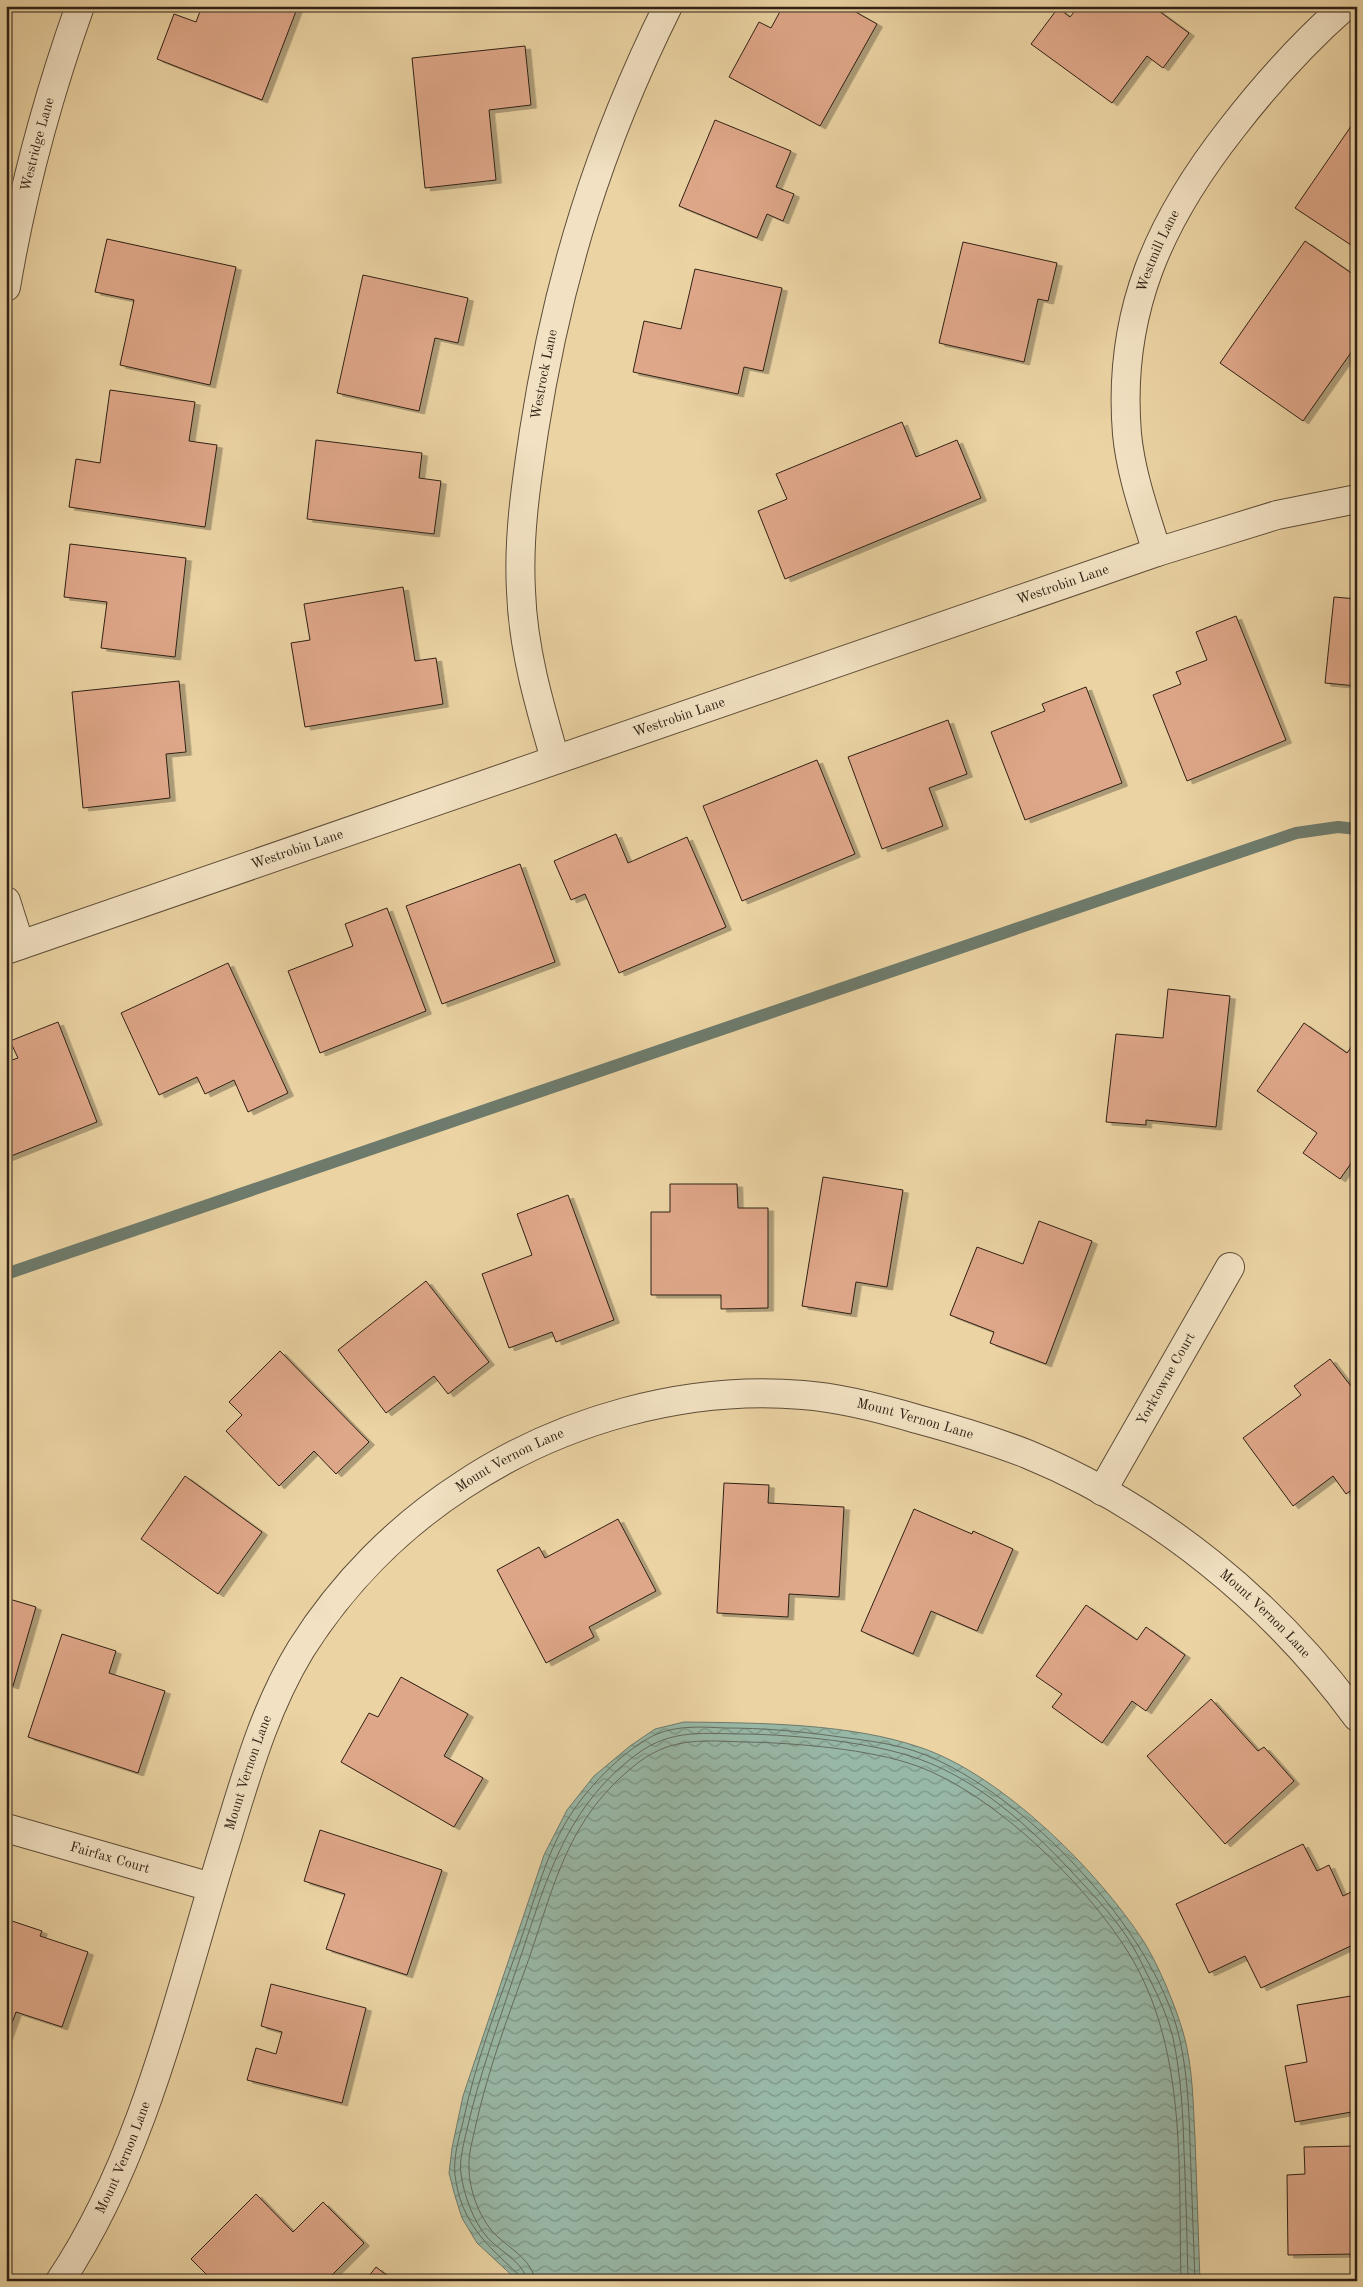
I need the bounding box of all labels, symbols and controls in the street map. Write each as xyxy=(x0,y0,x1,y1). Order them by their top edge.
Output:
street label: Westridge Lane xyxy=(19,96,57,193)
street label: Westmill Lane xyxy=(1135,208,1182,294)
street label: Westrock Lane xyxy=(529,328,560,421)
street label: Westrobin Lane xyxy=(1015,562,1111,607)
street label: Westrobin Lane xyxy=(631,695,727,740)
street label: Westrobin Lane xyxy=(249,827,345,872)
street label: Yorktowne Court xyxy=(1134,1330,1198,1428)
street label: Mount Vernon Lane xyxy=(855,1396,975,1442)
street label: Mount Vernon Lane xyxy=(453,1426,566,1495)
street label: Mount Vernon Lane xyxy=(1217,1567,1313,1661)
street label: Mount Vernon Lane xyxy=(223,1713,274,1832)
street label: Fairfax Court xyxy=(68,1840,151,1876)
street label: Mount Vernon Lane xyxy=(93,2100,153,2216)

